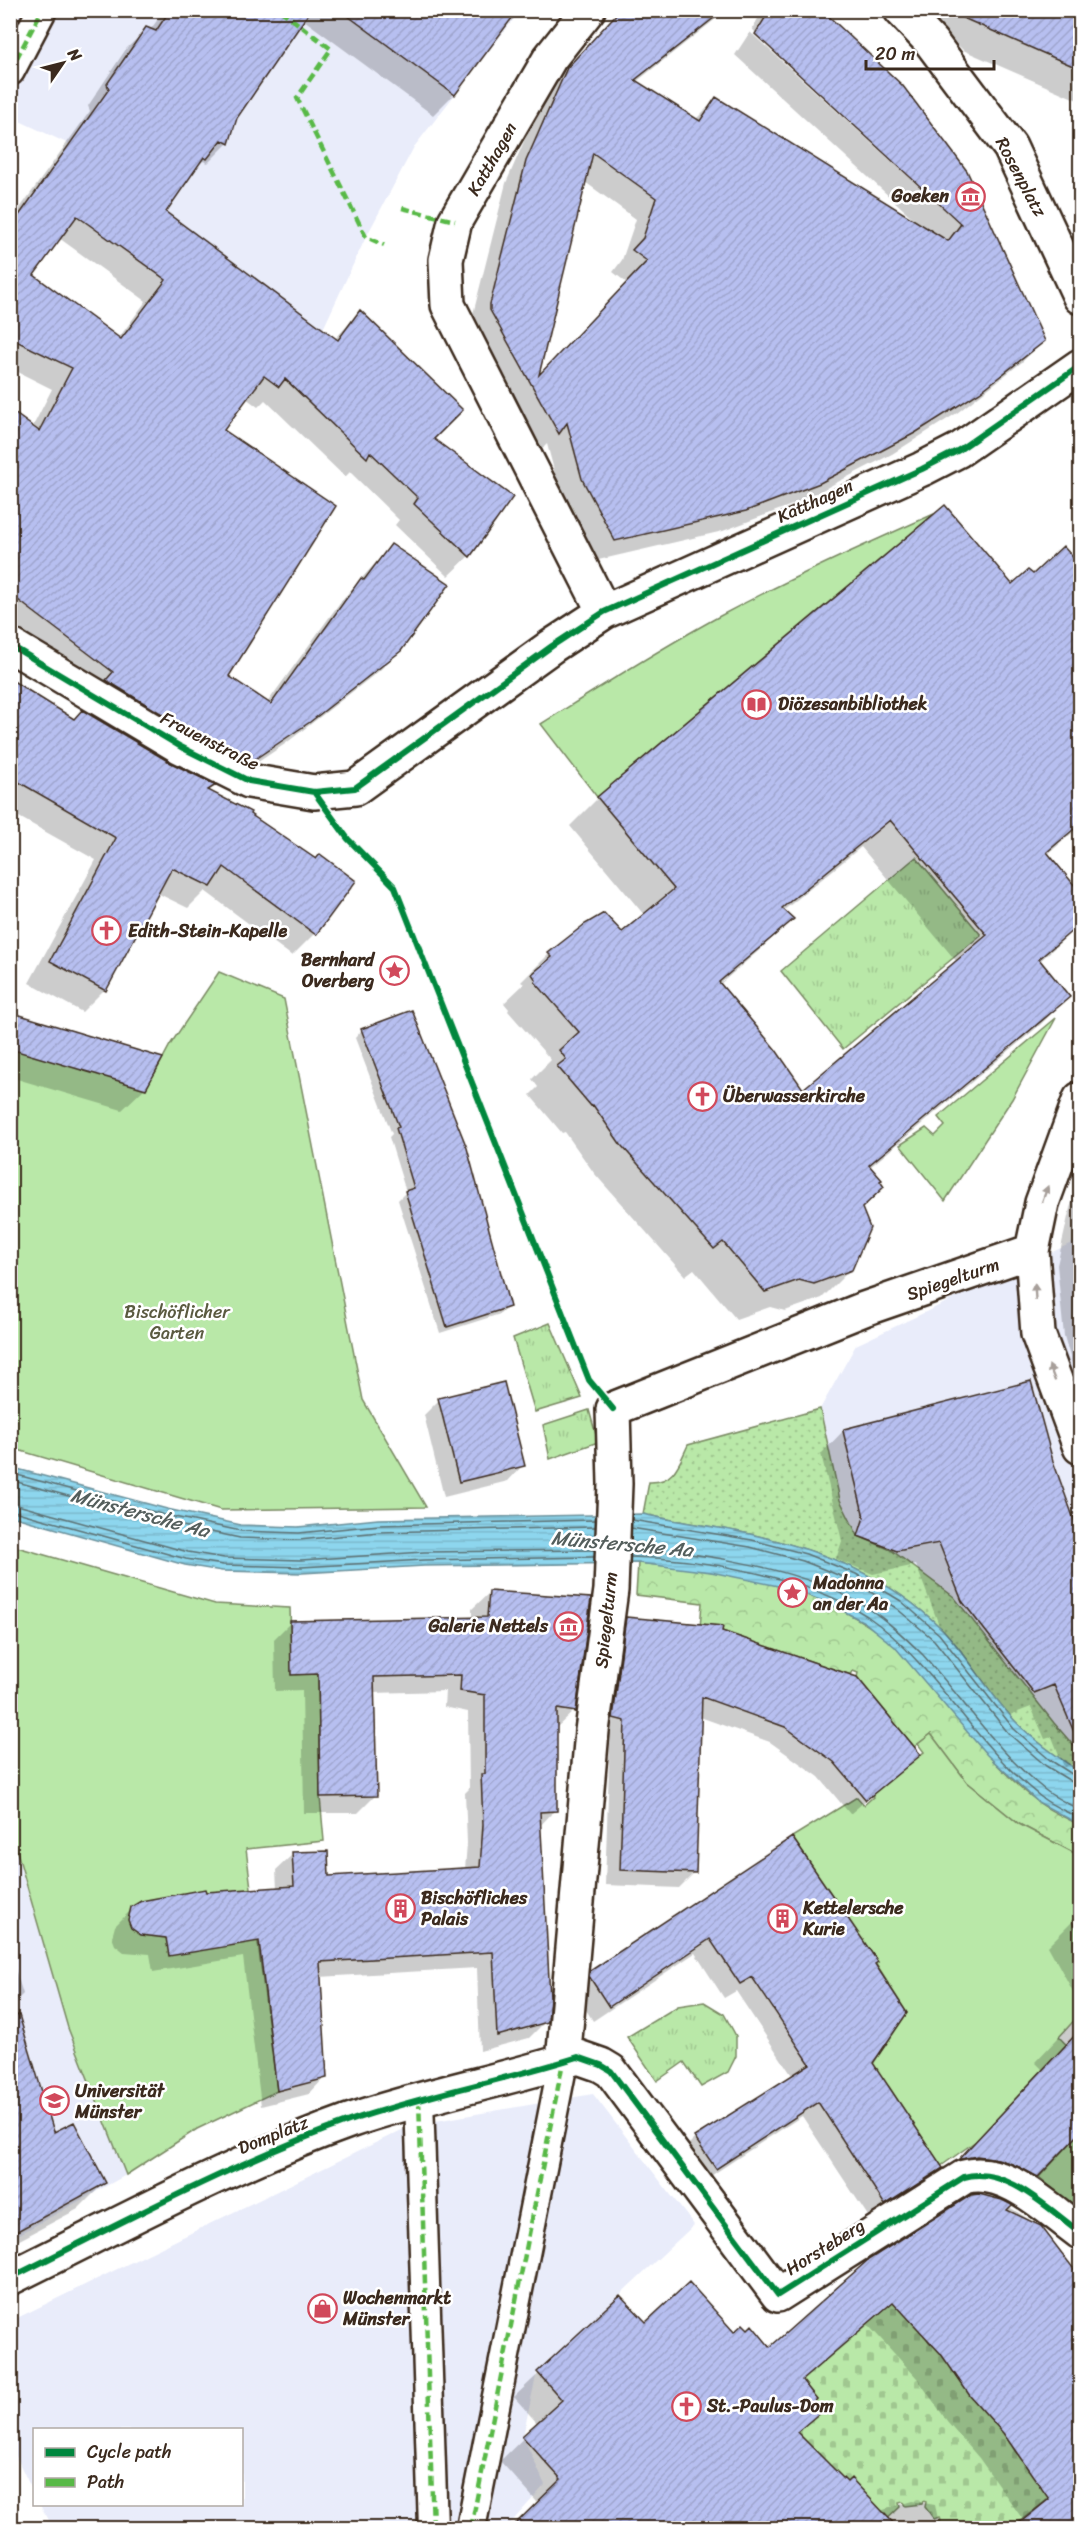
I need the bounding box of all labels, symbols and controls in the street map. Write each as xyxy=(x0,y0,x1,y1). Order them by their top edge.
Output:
north arrow xyxy=(33,33,93,93)
scale bar xyxy=(866,33,994,71)
text: 20 m xyxy=(875,38,915,70)
text: N xyxy=(59,41,90,68)
street label: Katthagen xyxy=(458,116,526,202)
street label: Rosenplatz xyxy=(986,131,1056,223)
place label: Goeken xyxy=(890,180,949,212)
museum icon: Goeken xyxy=(954,180,986,212)
street label: Katthagen xyxy=(772,470,859,532)
library icon: Diözesanbibliothek xyxy=(741,688,773,720)
place label: Diözesanbibliothek xyxy=(778,688,928,720)
street label: Frauenstraße xyxy=(155,702,265,780)
church icon: Edith-Stein-Kapelle xyxy=(91,915,123,947)
place label: Edith-Stein-Kapelle xyxy=(128,915,288,947)
place label: Bernhard Overberg xyxy=(301,944,376,997)
place icon: Bernhard Overberg xyxy=(379,954,411,986)
church icon: Überwasserkirche xyxy=(686,1080,718,1112)
place label: Überwasserkirche xyxy=(723,1080,866,1112)
one-way arrow xyxy=(1041,1185,1051,1203)
street label: Spiegelturm xyxy=(902,1248,1004,1310)
one-way arrow xyxy=(1030,1283,1040,1302)
park label: Bischöflicher Garten xyxy=(124,1296,231,1349)
one-way arrow xyxy=(1047,1363,1057,1381)
water label: Münstersche Aa xyxy=(67,1478,215,1549)
water label: Münstersche Aa xyxy=(550,1520,696,1568)
place label: Madonna an der Aa xyxy=(812,1567,889,1620)
street label: Spiegelturm xyxy=(585,1570,627,1670)
place icon: Madonna an der Aa xyxy=(776,1577,808,1609)
place label: Galerie Nettels xyxy=(427,1610,549,1642)
museum icon: Galerie Nettels xyxy=(553,1610,585,1642)
place label: Bischöfliches Palais xyxy=(421,1882,528,1935)
building icon: Bischöfliches Palais xyxy=(384,1892,416,1924)
place label: Kettelersche Kurie xyxy=(802,1892,904,1945)
building icon: Kettelersche Kurie xyxy=(766,1902,798,1934)
place label: Universität Münster xyxy=(74,2075,166,2128)
school or university icon: Universität Münster xyxy=(38,2085,70,2117)
street label: Domplatz xyxy=(233,2106,314,2164)
street label: Horsteberg xyxy=(779,2210,871,2284)
place label: Wochenmarkt Münster xyxy=(342,2282,451,2335)
shop icon: Wochenmarkt Münster xyxy=(306,2292,338,2324)
church icon: St.-Paulus-Dom xyxy=(670,2390,702,2422)
place label: St.-Paulus-Dom xyxy=(706,2390,834,2422)
legend xyxy=(33,2428,243,2506)
text: Cycle path xyxy=(87,2436,171,2468)
text: Path xyxy=(87,2466,124,2498)

